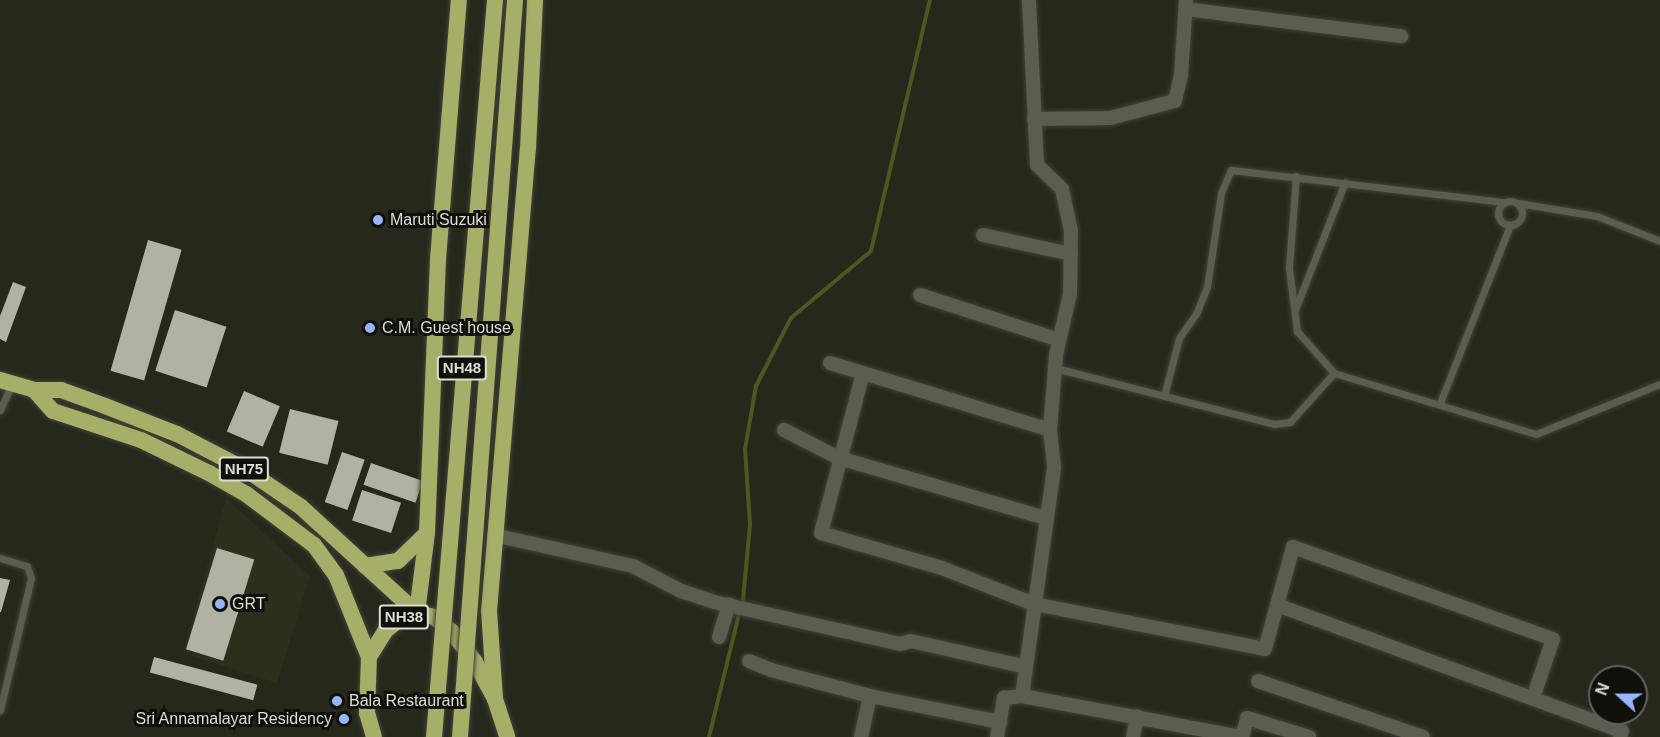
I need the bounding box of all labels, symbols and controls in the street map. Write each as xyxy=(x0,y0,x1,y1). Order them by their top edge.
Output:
place label: Maruti Suzuki xyxy=(390,210,487,230)
marker: Maruti Suzuki xyxy=(371,213,385,227)
place label: C.M. Guest house xyxy=(382,318,511,338)
marker: C.M. Guest house xyxy=(363,321,377,335)
road number: NH48 xyxy=(436,356,488,380)
road number: NH75 xyxy=(218,457,270,481)
place label: GRT xyxy=(232,594,265,614)
marker: GRT xyxy=(213,597,227,611)
road number: NH38 xyxy=(378,605,430,629)
north arrow xyxy=(1588,665,1648,725)
text: N xyxy=(1593,681,1613,698)
place label: Bala Restaurant xyxy=(349,691,464,711)
marker: Bala Restaurant xyxy=(330,694,344,708)
place label: Sri Annamalayar Residency xyxy=(135,709,332,729)
marker: Sri Annamalayar Residency xyxy=(337,712,351,726)

